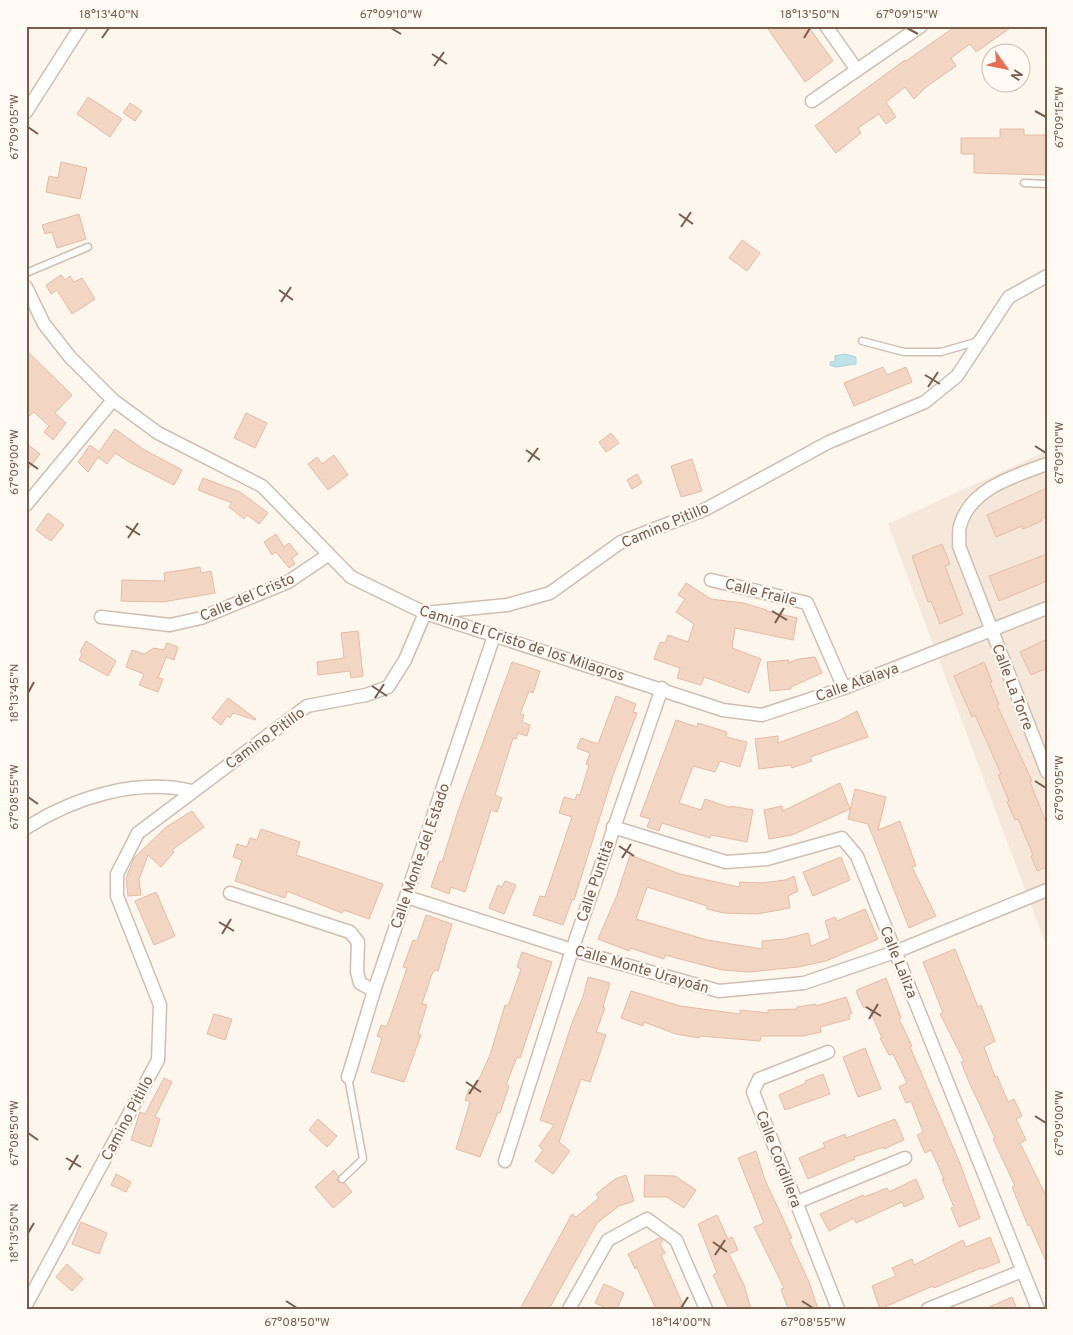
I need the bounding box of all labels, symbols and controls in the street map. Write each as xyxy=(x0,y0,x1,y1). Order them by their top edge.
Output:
text: 18°13'40"N xyxy=(79,7,139,23)
text: 67°09'10"W xyxy=(360,7,422,23)
text: 18°13'50"N xyxy=(780,7,840,23)
text: 67°09'15"W xyxy=(876,7,938,23)
north arrow xyxy=(980,42,1030,92)
text: N xyxy=(1006,65,1026,83)
text: 67°09'15"W xyxy=(1052,86,1068,148)
text: 67°09'05"W xyxy=(7,94,23,160)
text: 67°09'10"W xyxy=(1052,422,1068,484)
text: 67°09'00"W xyxy=(7,429,23,495)
street label: Camino Pitillo xyxy=(619,499,712,553)
street label: Calle del Cristo xyxy=(197,570,298,627)
street label: Calle Fraile xyxy=(723,575,799,612)
street label: Camino El Cristo de los Milagros xyxy=(416,602,627,687)
street label: Calle La Torre xyxy=(986,642,1037,734)
street label: Calle Atalaya xyxy=(813,660,902,707)
text: 18°13'45"N xyxy=(7,663,23,723)
street label: Camino Pitillo xyxy=(222,704,309,774)
text: 67°09'05"W xyxy=(1052,755,1068,821)
text: 67°08'55"W xyxy=(7,764,23,830)
street label: Calle Monte del Estado xyxy=(388,781,455,932)
street label: Calle Puntita xyxy=(573,838,619,925)
street label: Calle Laliza xyxy=(874,924,921,1002)
street label: Calle Monte Urayoán xyxy=(572,942,711,999)
street label: Camino Pitillo xyxy=(98,1073,159,1164)
text: 67°09'00"W xyxy=(1052,1090,1068,1156)
text: 67°08'50"W xyxy=(7,1100,23,1166)
street label: Calle Cordillera xyxy=(750,1108,805,1211)
text: 18°13'50"N xyxy=(7,1203,23,1263)
text: 67°08'50"W xyxy=(264,1315,330,1331)
text: 18°14'00"N xyxy=(651,1315,711,1331)
text: 67°08'55"W xyxy=(780,1315,846,1331)

